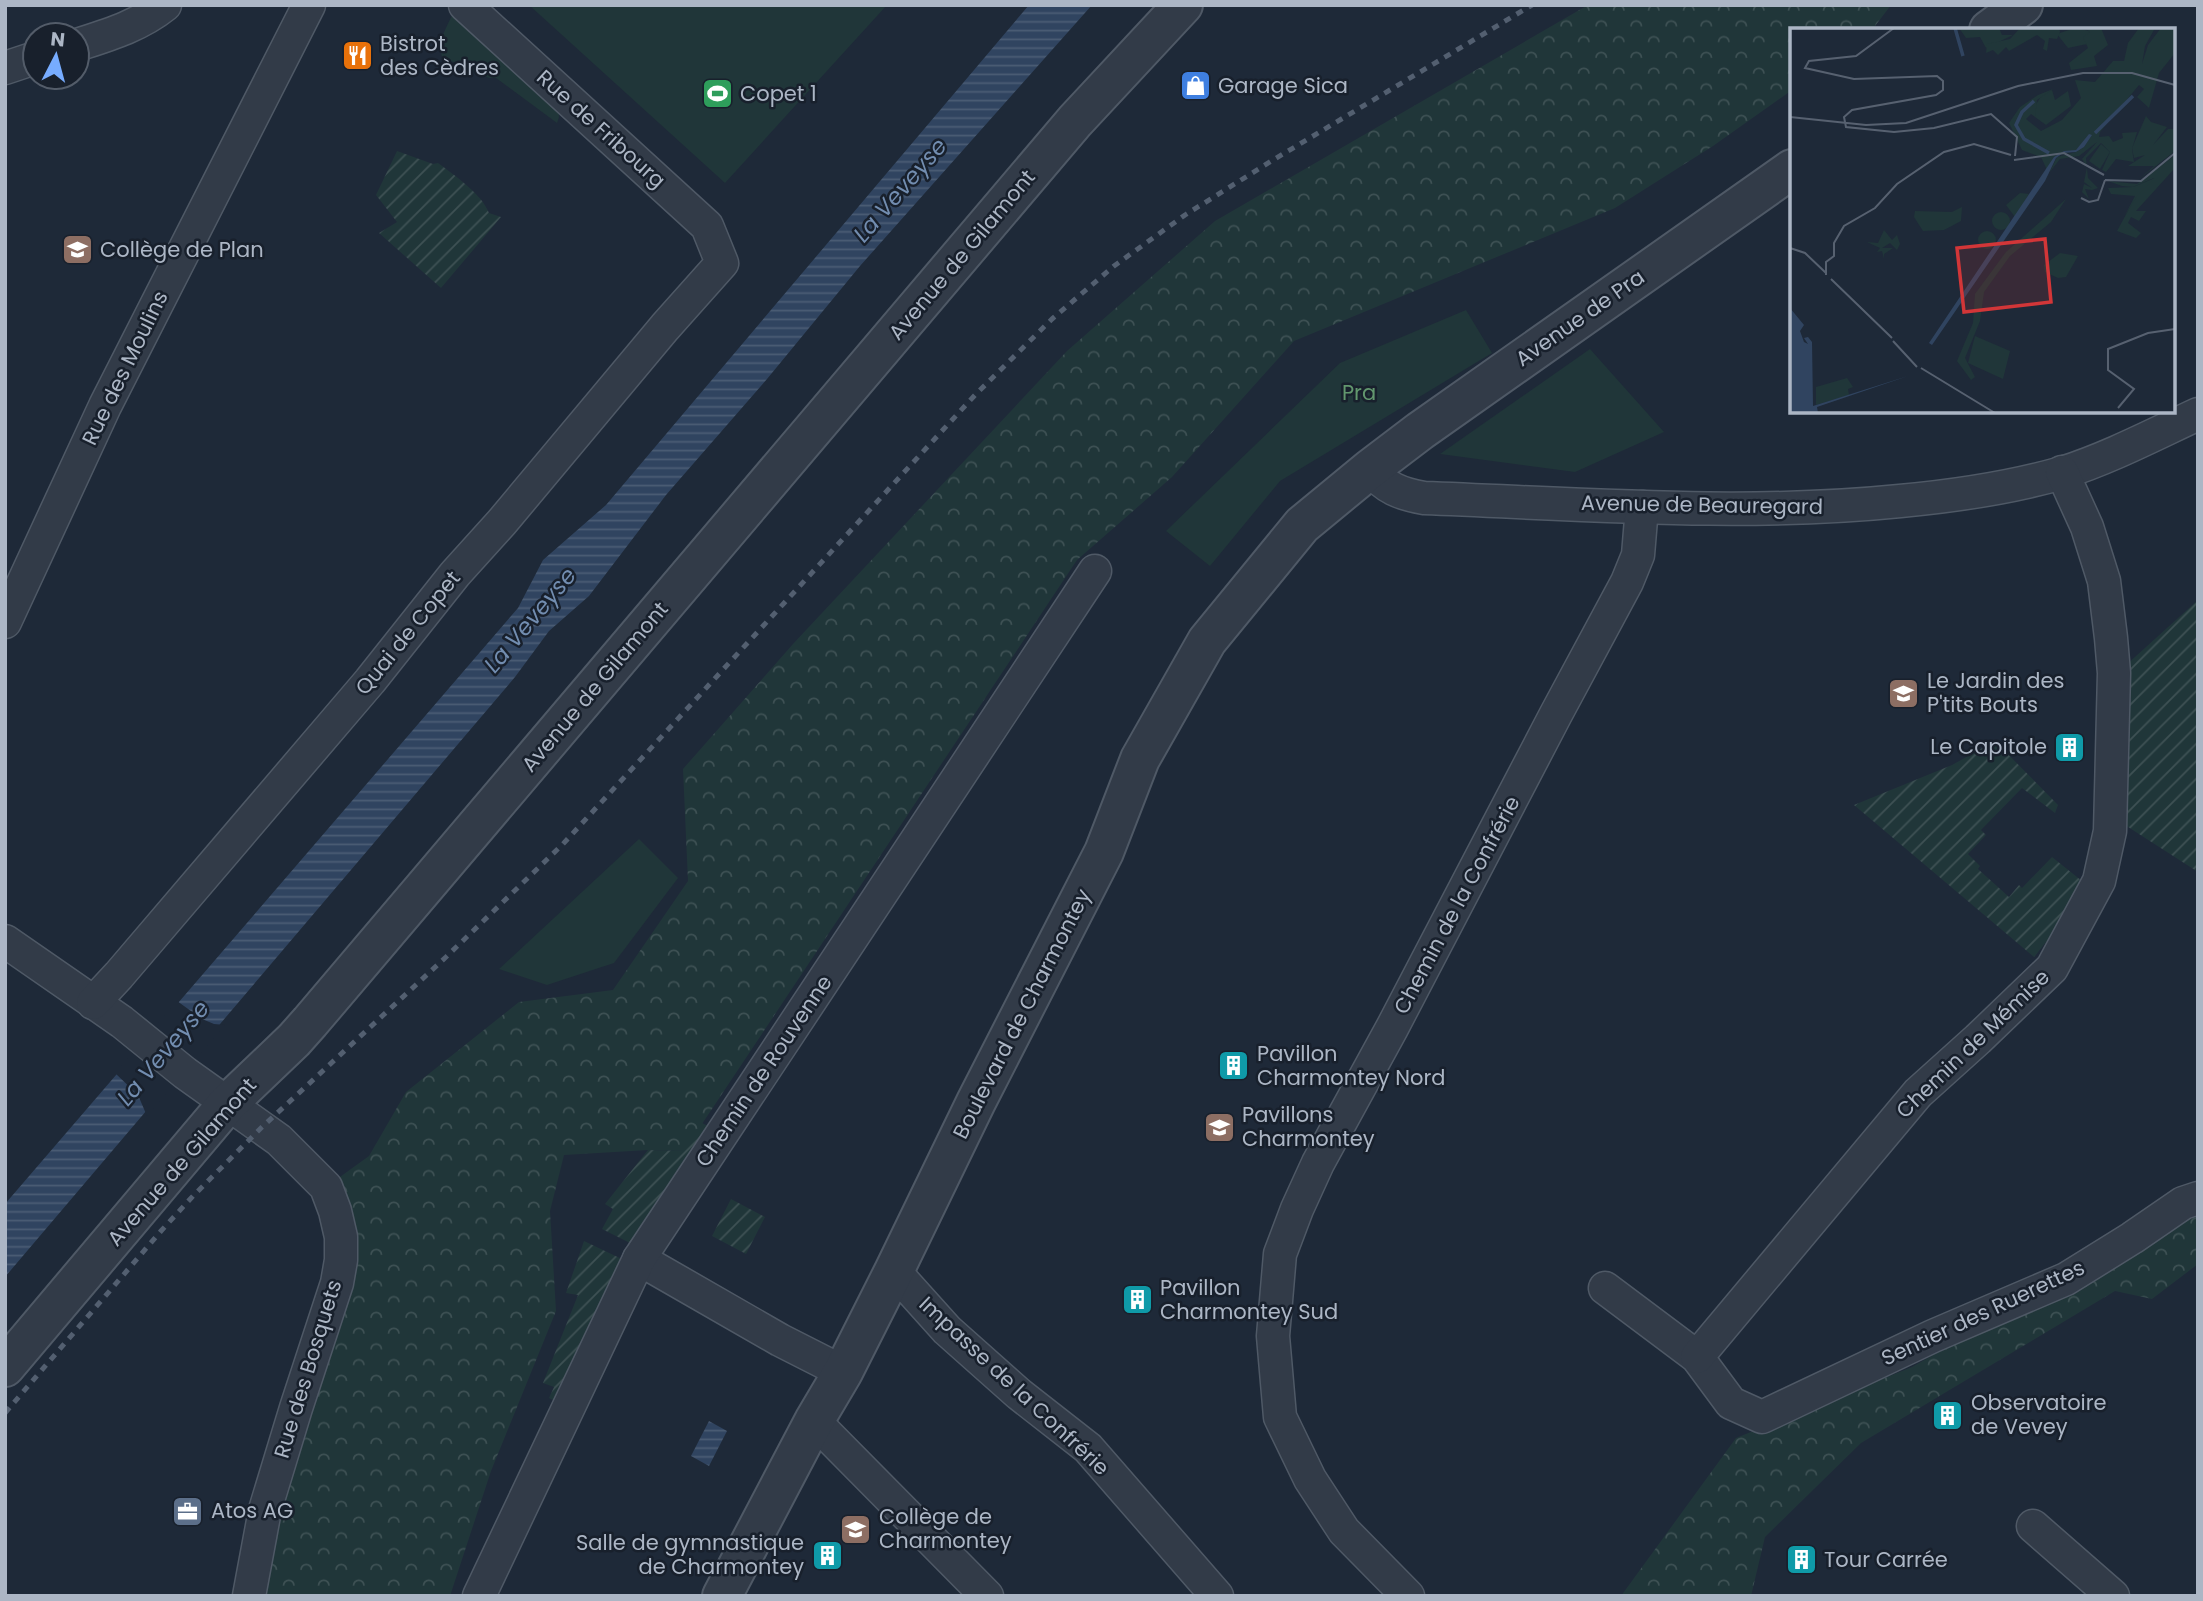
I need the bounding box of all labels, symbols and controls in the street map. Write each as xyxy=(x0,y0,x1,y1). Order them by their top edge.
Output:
north arrow xyxy=(21,21,91,91)
text: N xyxy=(49,25,66,54)
inset map xyxy=(1790,28,2175,413)
place label: Bistrot des Cèdres xyxy=(380,29,499,82)
restaurant icon: Bistrot des Cèdres xyxy=(340,39,374,73)
street label: Rue de Fribourg xyxy=(531,63,672,194)
shop icon: Garage Sica xyxy=(1178,69,1212,103)
place label: Garage Sica xyxy=(1218,71,1348,100)
sports icon: Copet 1 xyxy=(700,77,734,111)
place label: Copet 1 xyxy=(740,79,817,108)
water label: La Veveyse xyxy=(846,131,954,249)
street label: Avenue de Gilamont xyxy=(882,163,1042,346)
school or university icon: Collège de Plan xyxy=(60,233,94,267)
place label: Collège de Plan xyxy=(100,235,264,264)
street label: Avenue de Pra xyxy=(1509,262,1650,373)
street label: Rue des Moulins xyxy=(75,286,174,450)
park label: Pra xyxy=(1342,378,1376,407)
street label: Avenue de Beauregard xyxy=(1581,488,1823,521)
water label: La Veveyse xyxy=(476,560,584,680)
street label: Quai de Copet xyxy=(348,564,467,701)
street label: Avenue de Gilamont xyxy=(515,595,675,778)
place label: Le Jardin des P'tits Bouts xyxy=(1927,666,2064,719)
school or university icon: Le Jardin des P'tits Bouts xyxy=(1887,676,1921,710)
building icon: Le Capitole xyxy=(2053,730,2087,764)
place label: Le Capitole xyxy=(1930,732,2047,761)
street label: Chemin de la Confrérie xyxy=(1387,791,1526,1019)
street label: Boulevard de Charmontey xyxy=(946,884,1097,1144)
street label: Chemin de Mémise xyxy=(1889,963,2056,1125)
street label: Chemin de Rouvenne xyxy=(688,969,839,1172)
water label: La Veveyse xyxy=(109,993,217,1113)
place label: Pavillon Charmontey Nord xyxy=(1257,1039,1446,1092)
building icon: Pavillon Charmontey Nord xyxy=(1217,1049,1251,1083)
street label: Avenue de Gilamont xyxy=(100,1071,263,1252)
place label: Pavillons Charmontey xyxy=(1242,1100,1375,1153)
school or university icon: Pavillons Charmontey xyxy=(1202,1110,1236,1144)
street label: Sentier des Ruerettes xyxy=(1876,1253,2089,1372)
place label: Pavillon Charmontey Sud xyxy=(1160,1273,1338,1326)
street label: Rue des Bosquets xyxy=(267,1276,348,1462)
building icon: Pavillon Charmontey Sud xyxy=(1120,1283,1154,1317)
street label: Impasse de la Confrérie xyxy=(913,1290,1116,1482)
place label: Observatoire de Vevey xyxy=(1971,1388,2107,1441)
building icon: Observatoire de Vevey xyxy=(1931,1398,1965,1432)
office icon: Atos AG xyxy=(171,1494,205,1528)
place label: Atos AG xyxy=(211,1496,293,1525)
place label: Collège de Charmontey xyxy=(879,1502,1012,1555)
school or university icon: Collège de Charmontey xyxy=(839,1512,873,1546)
place label: Salle de gymnastique de Charmontey xyxy=(576,1528,804,1581)
building icon: Salle de gymnastique de Charmontey xyxy=(810,1538,844,1572)
building icon: Tour Carrée xyxy=(1784,1543,1818,1577)
place label: Tour Carrée xyxy=(1824,1545,1948,1574)

